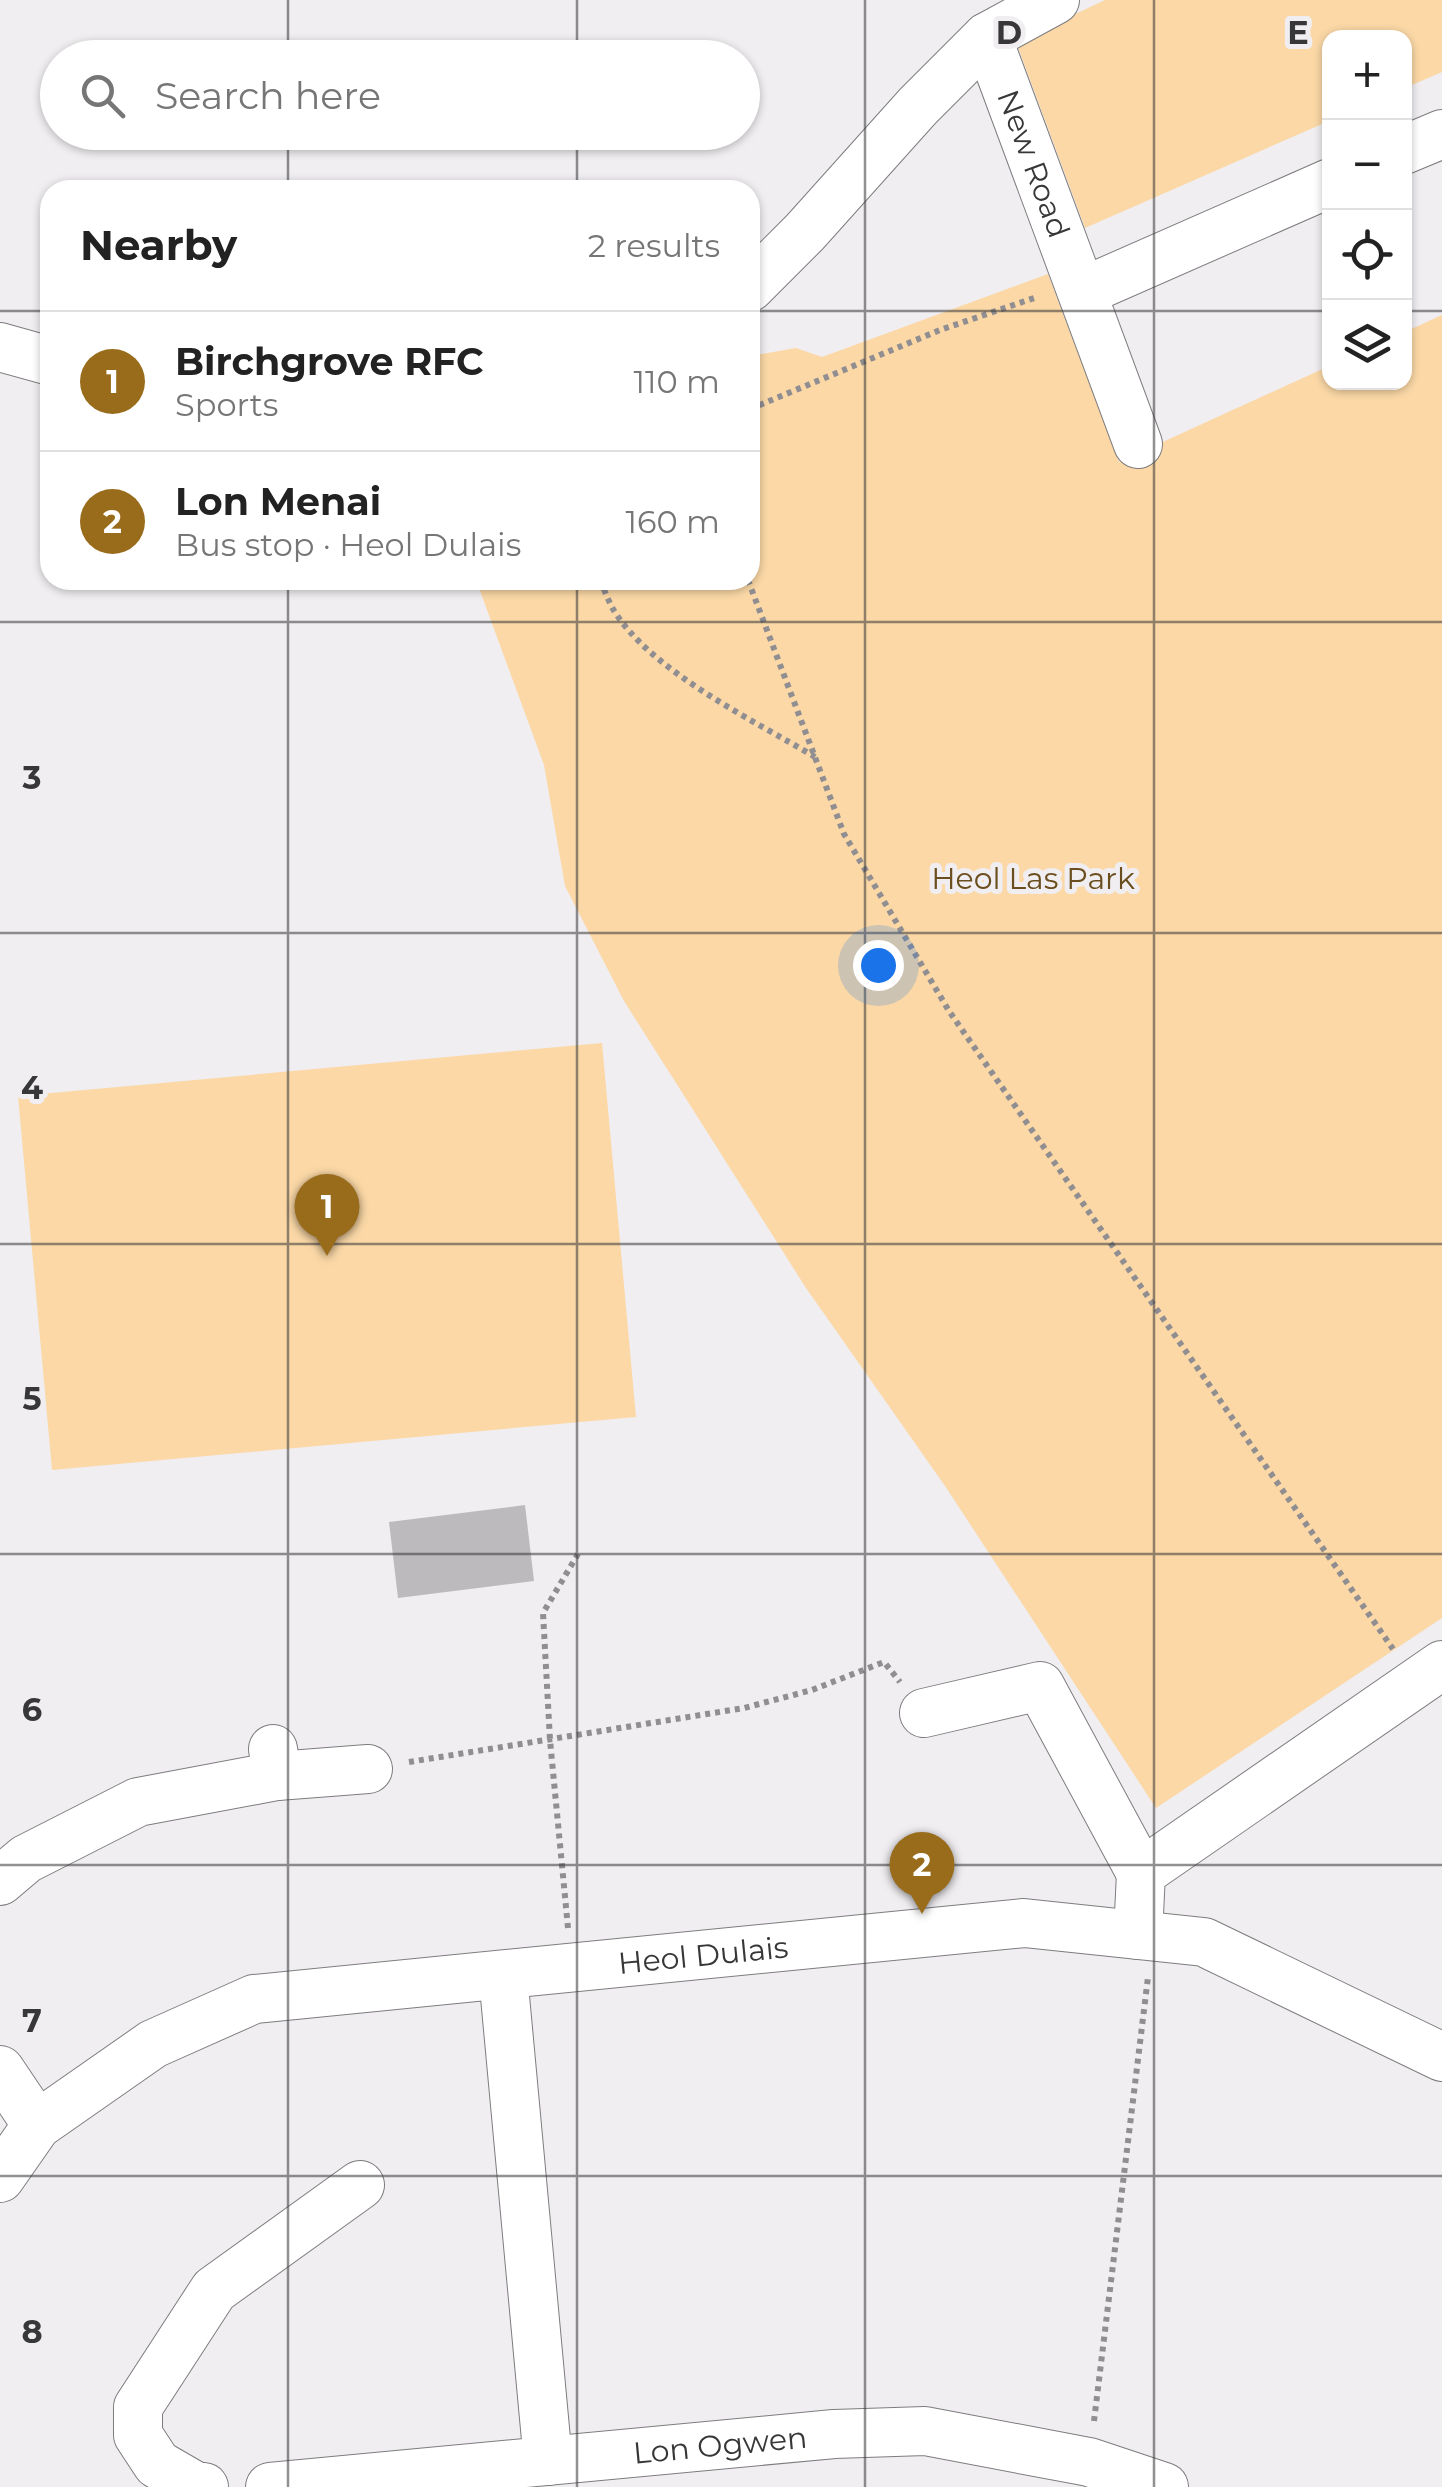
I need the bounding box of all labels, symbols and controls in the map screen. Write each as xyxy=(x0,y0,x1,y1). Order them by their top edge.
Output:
text: D xyxy=(996,13,1022,52)
text: E xyxy=(1287,13,1309,52)
map controls xyxy=(1322,30,1412,390)
button: + xyxy=(1322,30,1412,120)
search box xyxy=(40,40,760,150)
icon: search xyxy=(75,68,130,123)
text: Search here xyxy=(155,72,381,119)
street label: New Road xyxy=(990,85,1078,243)
button: − xyxy=(1322,120,1412,210)
button: locate xyxy=(1322,210,1412,300)
text: Nearby xyxy=(80,219,237,271)
text: 2 results xyxy=(588,226,720,265)
button: layers xyxy=(1322,300,1412,390)
text: Birchgrove RFC xyxy=(175,338,484,385)
text: 1 xyxy=(106,362,119,401)
text: 110 m xyxy=(633,362,720,401)
text: Sports xyxy=(175,385,278,424)
text: Lon Menai xyxy=(175,478,381,525)
text: 2 xyxy=(103,502,122,541)
text: 160 m xyxy=(625,502,720,541)
text: Bus stop · Heol Dulais xyxy=(175,525,521,564)
text: 3 xyxy=(22,758,41,797)
park label: Heol Las Park xyxy=(931,860,1135,897)
your location xyxy=(853,940,904,991)
text: 4 xyxy=(21,1068,43,1107)
pin: 1 xyxy=(294,1174,360,1256)
text: 5 xyxy=(22,1379,42,1418)
text: 6 xyxy=(22,1690,42,1729)
pin: 2 xyxy=(890,1832,954,1914)
street label: Heol Dulais xyxy=(616,1928,790,1981)
text: 7 xyxy=(22,2001,42,2040)
text: 8 xyxy=(21,2312,43,2351)
street label: Lon Ogwen xyxy=(631,2418,809,2471)

